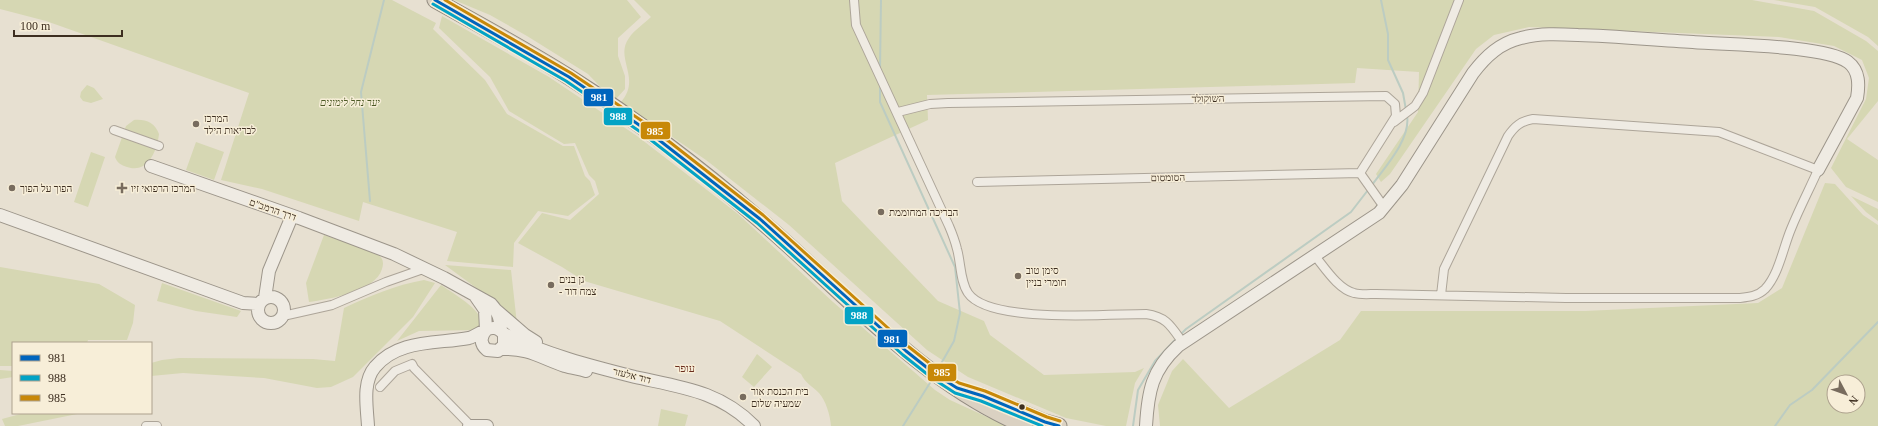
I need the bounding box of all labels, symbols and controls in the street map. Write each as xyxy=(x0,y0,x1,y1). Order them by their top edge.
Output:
scale bar xyxy=(14,12,122,38)
text: 100 m xyxy=(20,19,51,33)
line badge: 981 xyxy=(583,88,614,107)
text: 981 xyxy=(591,91,607,103)
street label: השוקולד xyxy=(1192,93,1225,104)
park label: יער נחל לימונים xyxy=(320,97,380,108)
line badge: 988 xyxy=(603,107,633,126)
text: 988 xyxy=(610,110,627,122)
place label: המרכז לבריאות הילד xyxy=(204,113,256,136)
marker: המרכז לבריאות הילד xyxy=(191,119,201,129)
line badge: 985 xyxy=(640,121,671,140)
text: 985 xyxy=(647,125,664,137)
street label: הסומסום xyxy=(1151,172,1186,183)
marker: המרכז הרפואי זיו xyxy=(116,182,128,194)
marker: הפוך על הפוך xyxy=(7,183,17,193)
place label: הפוך על הפוך xyxy=(20,183,73,194)
place label: המרכז הרפואי זיו xyxy=(131,183,196,194)
street label: דרך הרמב"ם xyxy=(248,196,298,223)
marker: הבריכה המחוממת xyxy=(876,207,886,217)
place label: הבריכה המחוממת xyxy=(889,207,959,218)
place label: סימן טוב חומרי בניין xyxy=(1026,265,1066,288)
marker: סימן טוב חומרי בניין xyxy=(1013,271,1023,281)
place label: גן בנים - צמח דוד xyxy=(559,274,597,297)
marker: גן בנים - צמח דוד xyxy=(546,280,556,290)
line badge: 988 xyxy=(844,306,874,325)
text: 988 xyxy=(851,309,868,321)
line badge: 981 xyxy=(877,329,908,348)
text: 981 xyxy=(884,333,900,345)
legend xyxy=(12,342,152,414)
text: 981 xyxy=(48,351,66,365)
district label: עופר xyxy=(675,362,695,374)
line badge: 985 xyxy=(927,363,957,382)
street label: דוד אלעזר xyxy=(612,365,652,386)
text: 985 xyxy=(934,366,951,378)
text: 988 xyxy=(48,371,66,385)
north arrow xyxy=(1826,374,1866,414)
place label: בית הכנסת אור שמעיה שלום xyxy=(751,386,809,409)
text: 985 xyxy=(48,391,66,405)
marker: בית הכנסת אור שמעיה שלום xyxy=(738,392,748,402)
text: N xyxy=(1846,394,1861,408)
unlabelled marker xyxy=(1017,402,1027,412)

